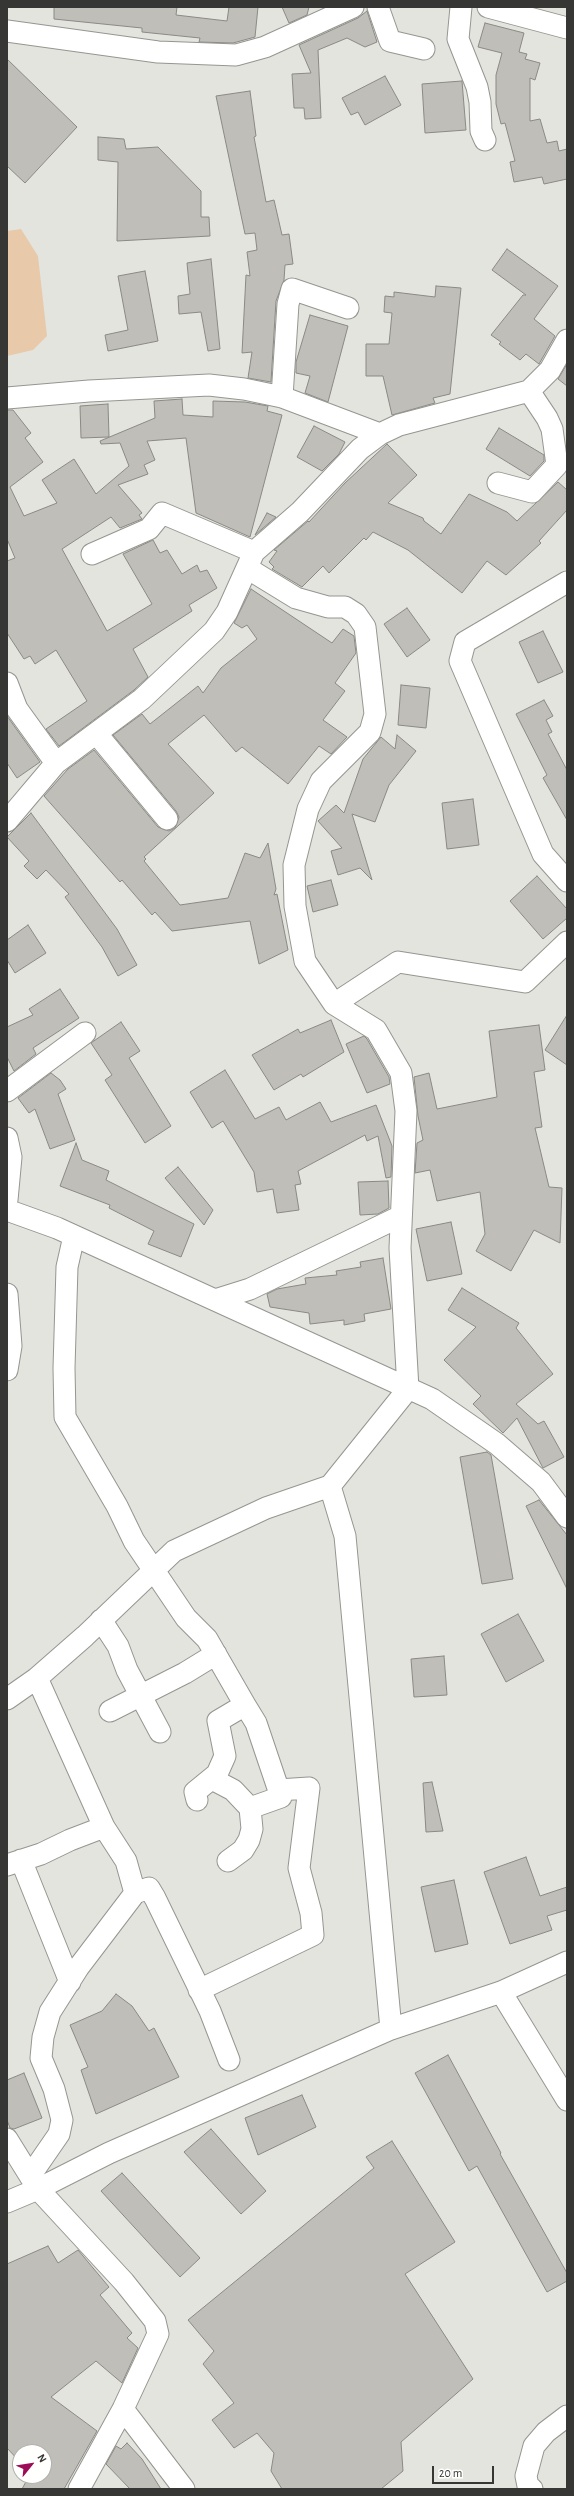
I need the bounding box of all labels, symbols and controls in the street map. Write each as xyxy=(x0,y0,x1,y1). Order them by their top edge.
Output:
north arrow xyxy=(12,2444,52,2484)
text: N xyxy=(35,2452,49,2464)
scale bar xyxy=(434,2458,496,2484)
text: 20 m xyxy=(439,2467,462,2479)

